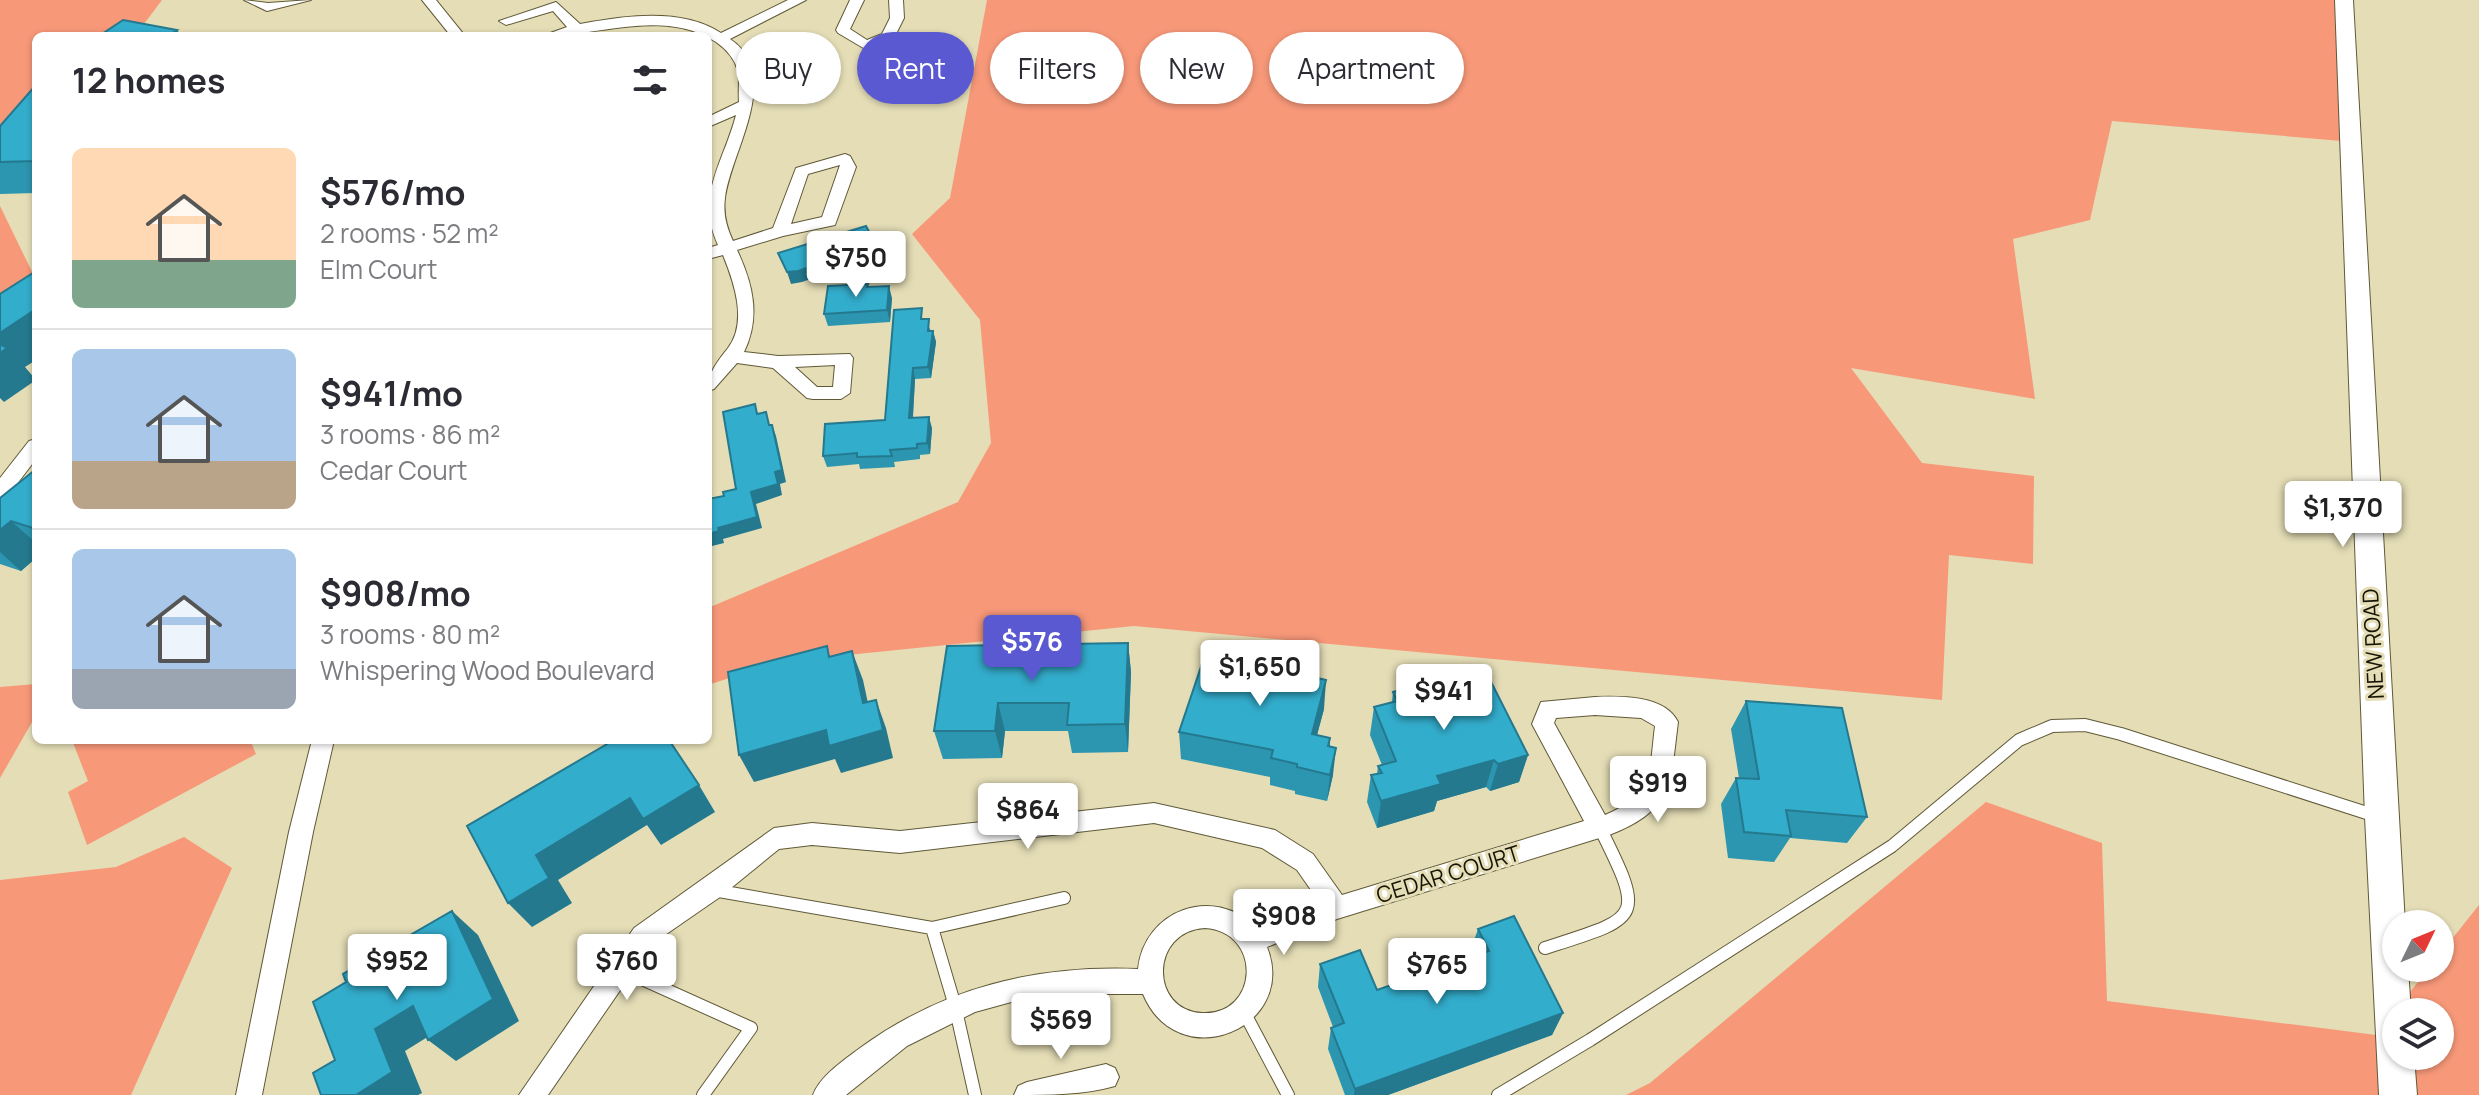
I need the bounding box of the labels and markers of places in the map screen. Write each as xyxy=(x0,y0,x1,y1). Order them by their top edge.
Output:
pin: $750 xyxy=(809,231,903,299)
pin: $1,370 xyxy=(2278,481,2408,549)
pin: $576 xyxy=(985,615,1079,683)
pin: $1,650 xyxy=(1195,640,1325,708)
pin: $941 xyxy=(1397,664,1491,732)
pin: $919 xyxy=(1611,756,1705,824)
pin: $864 xyxy=(981,783,1075,851)
pin: $908 xyxy=(1237,889,1331,957)
pin: $952 xyxy=(350,934,444,1002)
pin: $760 xyxy=(580,934,674,1002)
pin: $765 xyxy=(1390,938,1484,1006)
pin: $569 xyxy=(1014,993,1108,1061)

